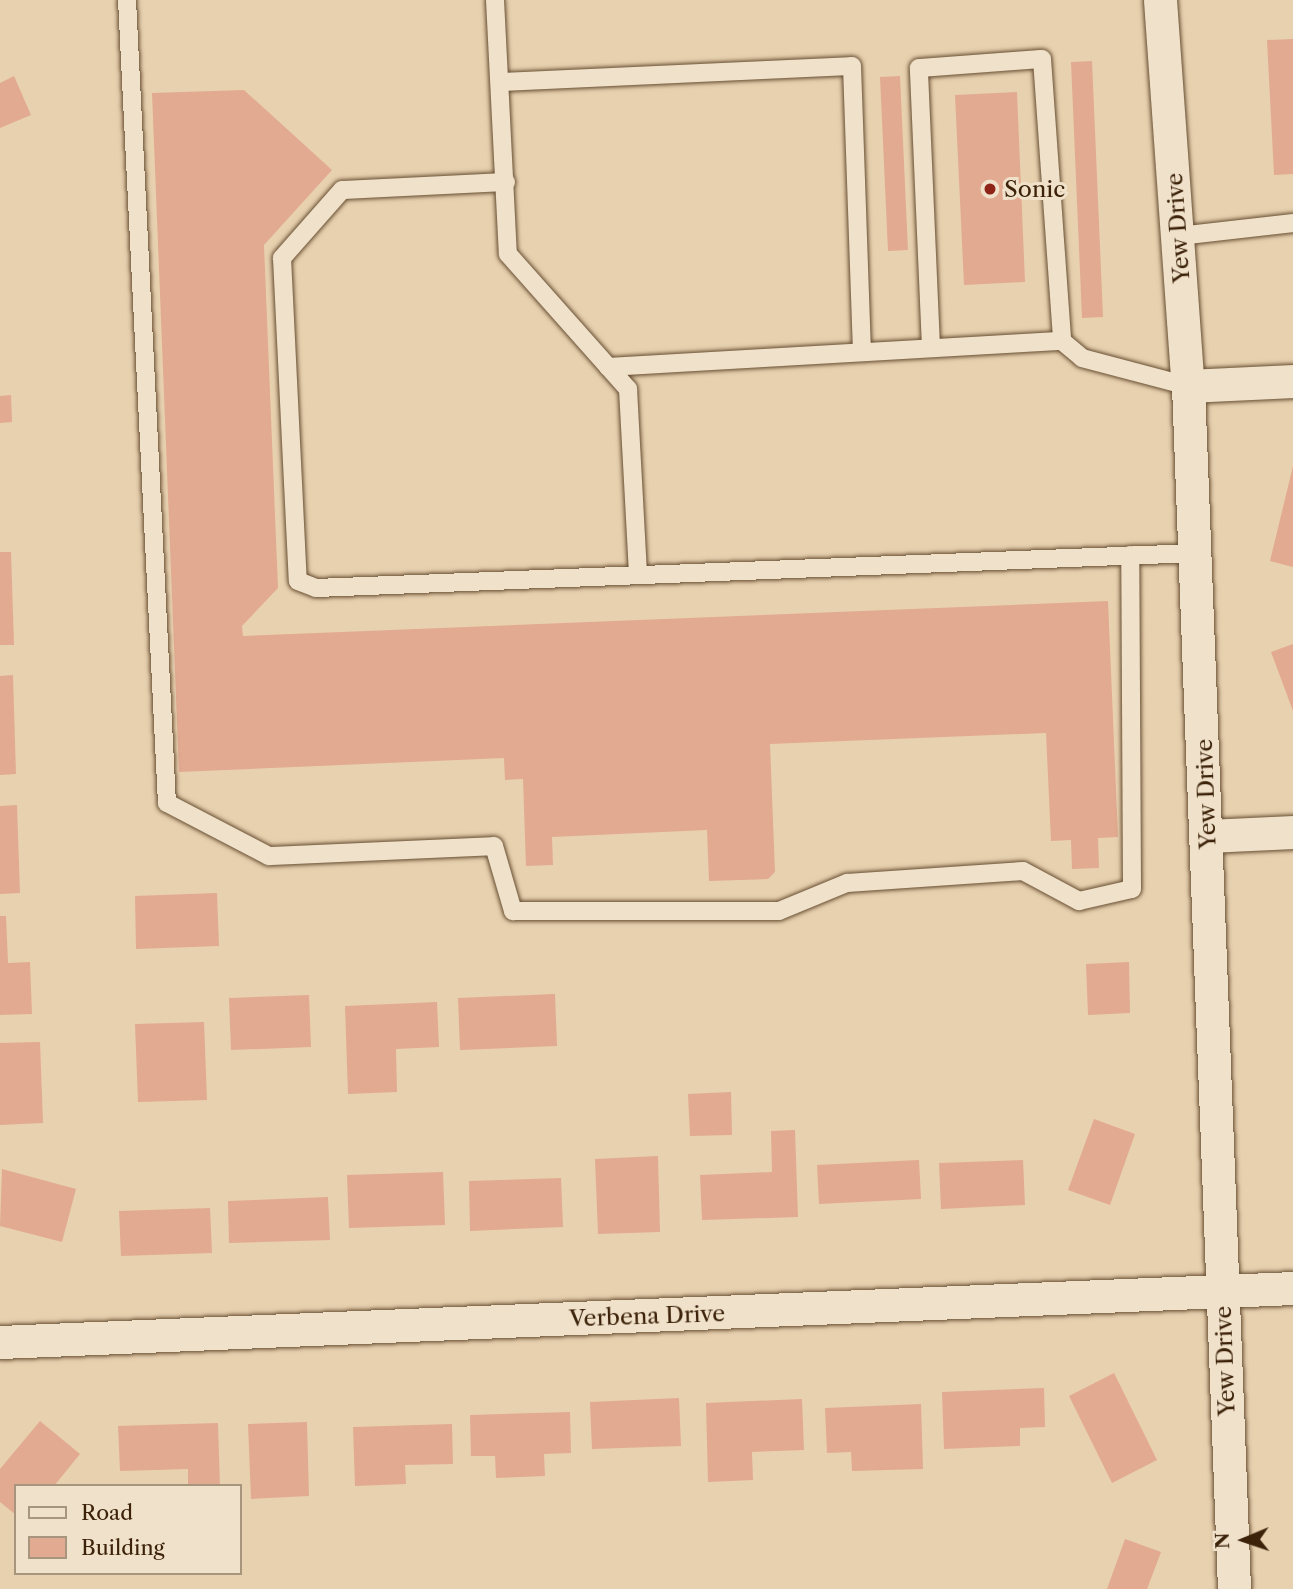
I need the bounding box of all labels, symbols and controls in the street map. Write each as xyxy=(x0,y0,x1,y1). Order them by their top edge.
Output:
street label: Yew Drive xyxy=(1160,172,1196,284)
place label: Sonic xyxy=(1004,175,1065,203)
marker: Sonic xyxy=(982,181,998,197)
street label: Yew Drive xyxy=(1190,738,1222,850)
street label: Verbena Drive xyxy=(568,1299,726,1333)
street label: Yew Drive xyxy=(1209,1305,1241,1417)
legend xyxy=(14,1484,242,1575)
text: Road xyxy=(81,1500,133,1525)
north arrow xyxy=(1209,1505,1279,1575)
text: N xyxy=(1211,1532,1234,1549)
text: Building xyxy=(81,1535,165,1560)

